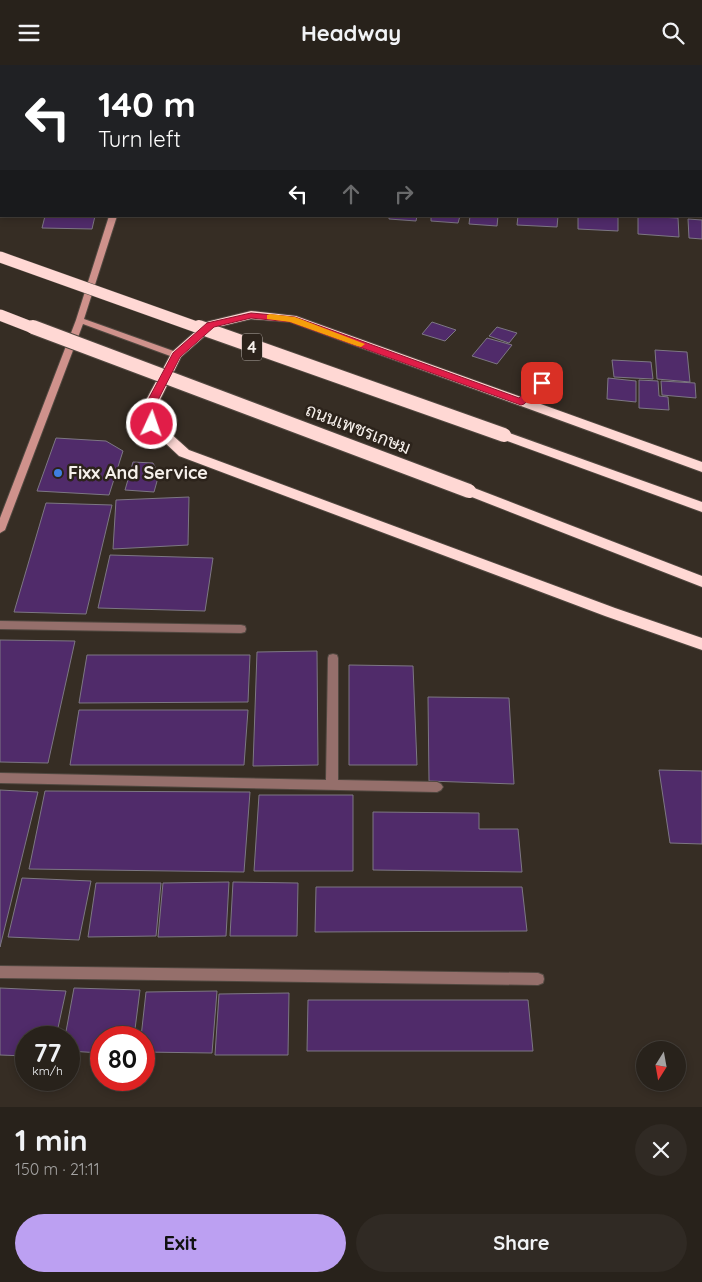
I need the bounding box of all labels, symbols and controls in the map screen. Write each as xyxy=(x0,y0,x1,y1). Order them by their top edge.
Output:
icon: menu xyxy=(15,19,43,47)
text: Headway xyxy=(301,19,401,47)
icon: search xyxy=(659,19,687,47)
text: 140 m xyxy=(98,82,196,126)
icon: left xyxy=(15,85,80,150)
text: Turn left xyxy=(98,125,181,153)
icon: left xyxy=(284,180,312,208)
icon: ahead xyxy=(337,180,365,208)
icon: right xyxy=(390,180,418,208)
road number: 4 xyxy=(242,333,262,361)
pin xyxy=(521,362,563,404)
icon: arrive xyxy=(528,369,556,397)
position arrow xyxy=(125,397,177,449)
street label: ถนนเพชรเกษม xyxy=(302,398,414,459)
place label: Fixx And Service xyxy=(68,461,208,484)
marker: Fixx And Service xyxy=(52,467,64,479)
speed limit sign: 80 xyxy=(90,1026,155,1091)
text: 77 xyxy=(34,1037,61,1068)
north arrow xyxy=(636,1041,686,1091)
map controls xyxy=(636,1041,686,1091)
text: km/h xyxy=(32,1063,63,1078)
text: 1 min xyxy=(15,1121,88,1159)
button: close xyxy=(635,1124,687,1176)
text: 150 m · 21:11 xyxy=(15,1159,100,1179)
button: Exit xyxy=(15,1214,346,1272)
button: Share xyxy=(356,1214,687,1272)

